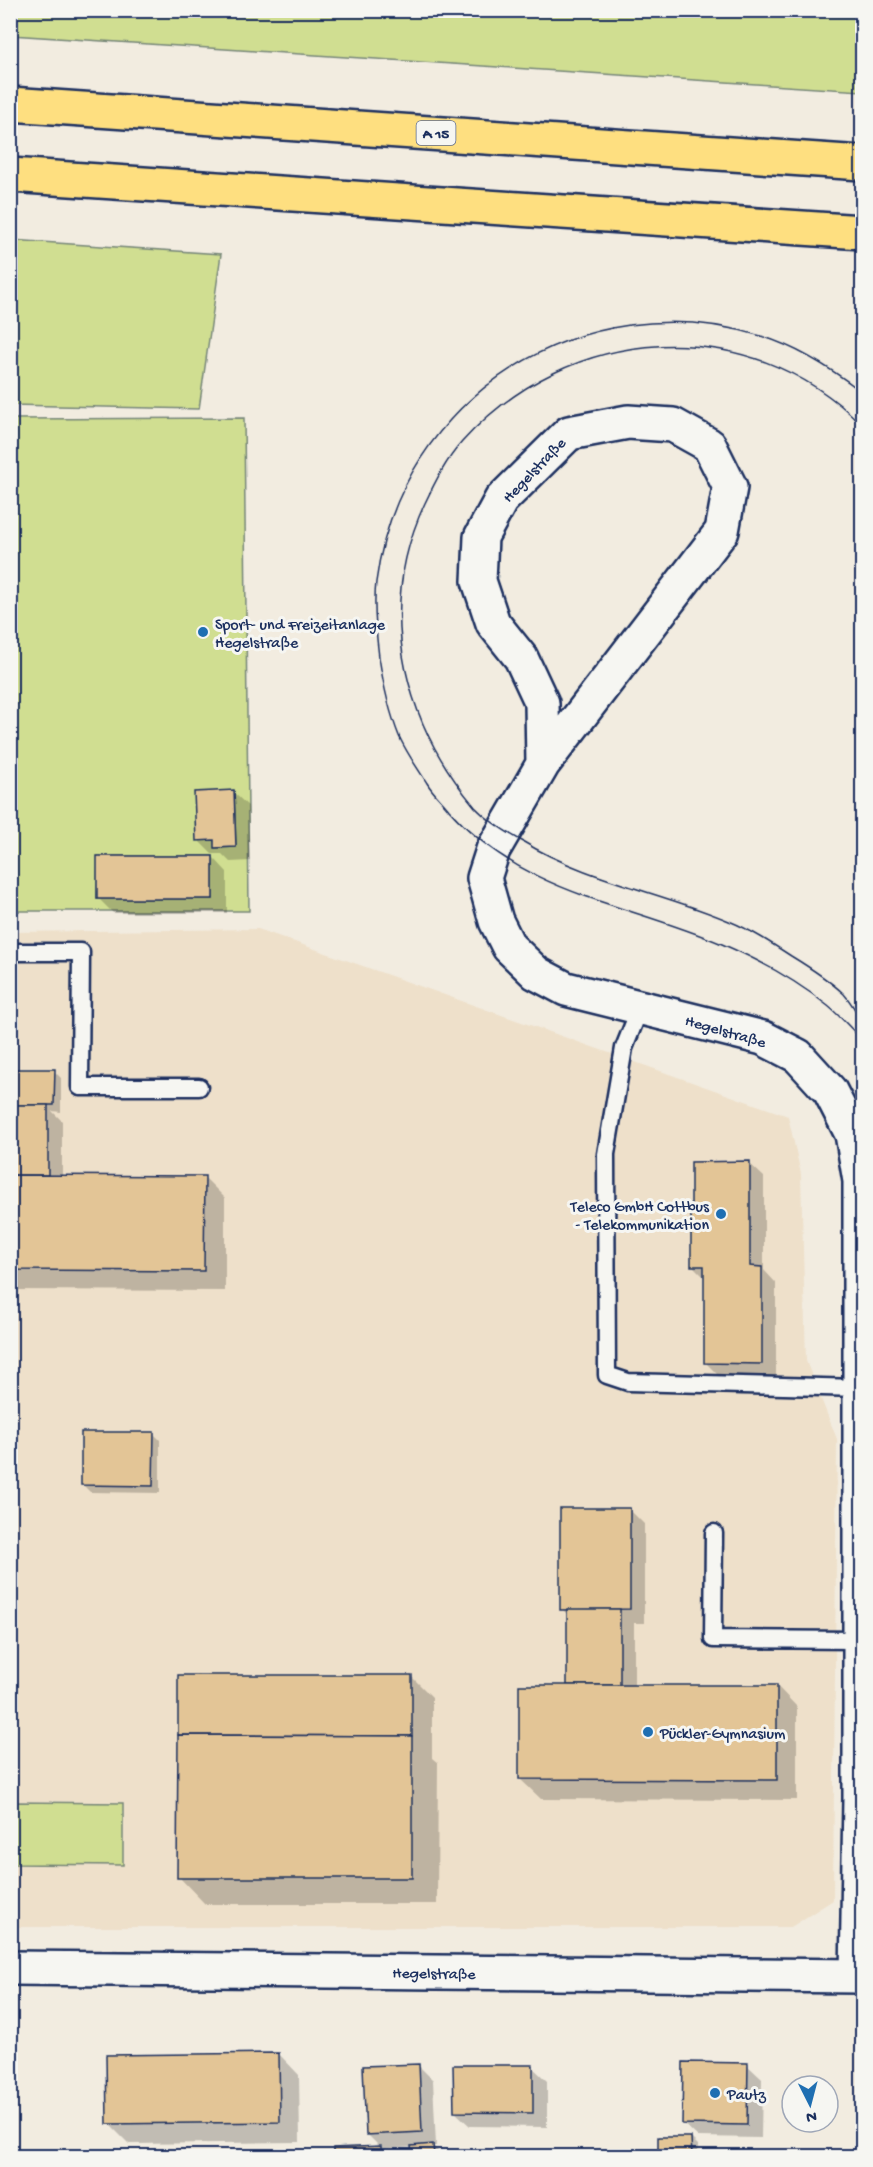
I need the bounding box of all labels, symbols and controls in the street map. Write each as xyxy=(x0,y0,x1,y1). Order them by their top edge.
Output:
road number: A 15 xyxy=(416,121,456,145)
street label: Hegelstraße xyxy=(500,434,572,508)
place label: Sport- und Freizeitanlage Hegelstraße xyxy=(215,617,386,654)
marker: Sport- und Freizeitanlage Hegelstraße xyxy=(196,625,210,639)
street label: Hegelstraße xyxy=(682,1013,768,1054)
place label: Teleco GmbH Cottbus - Telekommunikation xyxy=(570,1199,710,1236)
marker: Teleco GmbH Cottbus - Telekommunikation xyxy=(714,1207,728,1221)
marker: Pückler-Gymnasium xyxy=(641,1725,655,1739)
place label: Pückler-Gymnasium xyxy=(659,1726,786,1745)
street label: Hegelstraße xyxy=(392,1965,476,1986)
north arrow xyxy=(780,2074,840,2134)
marker: Pautz xyxy=(708,2086,722,2100)
place label: Pautz xyxy=(726,2087,767,2106)
text: N xyxy=(804,2105,817,2125)

